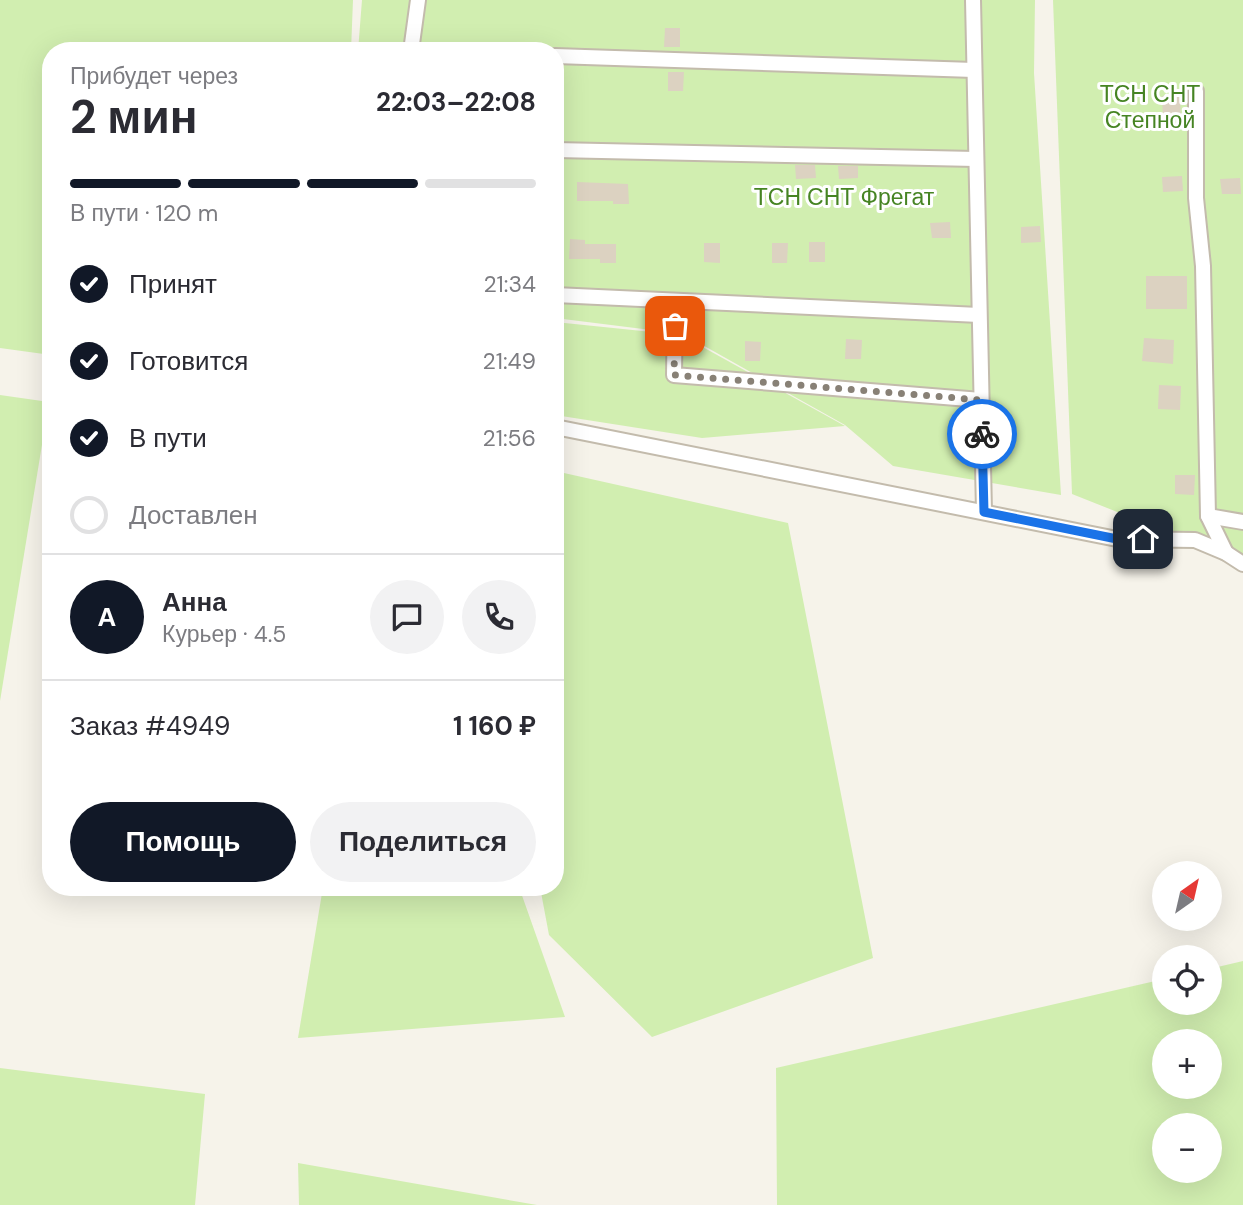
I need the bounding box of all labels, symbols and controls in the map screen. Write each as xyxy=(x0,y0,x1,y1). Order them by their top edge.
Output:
text: Прибудет через xyxy=(70,61,238,91)
park label: ТСН СНТ Степной xyxy=(1100,79,1200,135)
text: 22:03–22:08 xyxy=(376,85,536,119)
text: 2 мин xyxy=(70,87,197,147)
park label: ТСН СНТ Фрегат xyxy=(754,182,935,212)
text: В пути · 120 m xyxy=(70,198,218,228)
icon: check xyxy=(70,265,108,303)
text: Принят xyxy=(129,267,217,301)
text: 21:34 xyxy=(483,269,536,299)
pin xyxy=(645,296,705,356)
icon: bag xyxy=(656,307,694,345)
icon: check xyxy=(70,342,108,380)
text: Готовится xyxy=(129,344,248,378)
text: 21:49 xyxy=(483,346,536,376)
courier xyxy=(947,399,1017,469)
icon: bike xyxy=(963,415,1001,453)
icon: check xyxy=(70,419,108,457)
text: В пути xyxy=(129,421,207,455)
text: 21:56 xyxy=(482,423,536,453)
text: Доставлен xyxy=(129,498,258,532)
pin xyxy=(1113,509,1173,569)
icon: home xyxy=(1124,520,1162,558)
button: chat xyxy=(370,580,444,654)
button: phone xyxy=(462,580,536,654)
text: Анна xyxy=(162,585,227,619)
text: А xyxy=(98,600,116,634)
text: Курьер · 4.5 xyxy=(162,619,286,649)
text: Заказ #4949 xyxy=(70,709,230,743)
text: 1 160 ₽ xyxy=(453,709,536,743)
button: Помощь xyxy=(70,802,296,882)
button: Поделиться xyxy=(310,802,536,882)
north arrow xyxy=(1152,861,1222,931)
map controls xyxy=(1152,861,1222,1183)
button: locate xyxy=(1152,945,1222,1015)
button: + xyxy=(1152,1029,1222,1099)
button: − xyxy=(1152,1113,1222,1183)

